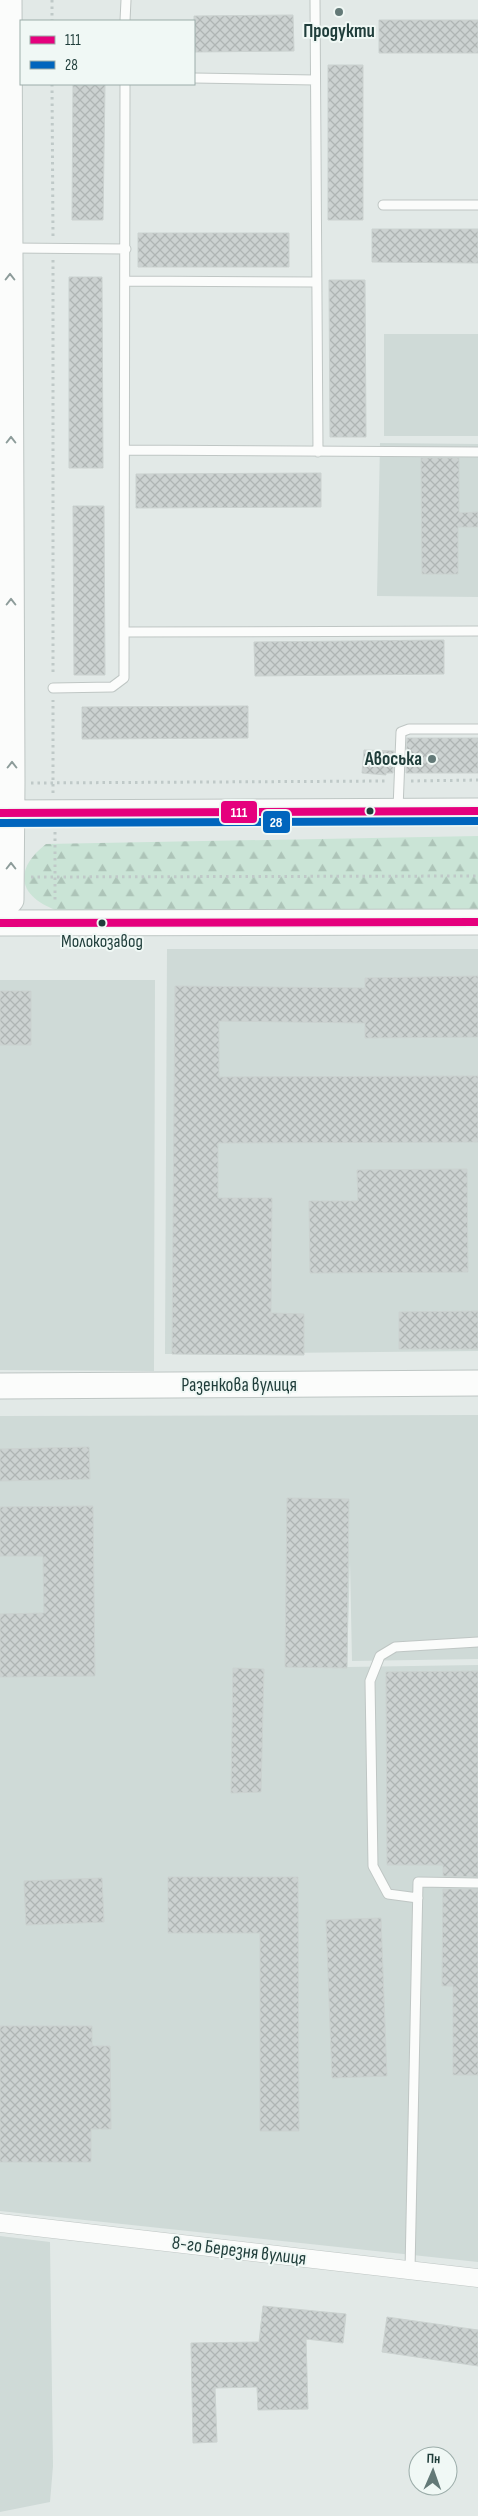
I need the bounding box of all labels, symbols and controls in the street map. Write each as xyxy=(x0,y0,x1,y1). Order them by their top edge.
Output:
marker: Продукти xyxy=(333,6,345,18)
legend xyxy=(20,20,195,85)
place label: Продукти xyxy=(303,20,375,43)
text: 111 xyxy=(65,31,82,50)
text: 28 xyxy=(65,56,78,75)
one-way arrow xyxy=(5,273,15,280)
one-way arrow xyxy=(6,435,16,443)
one-way arrow xyxy=(6,598,16,606)
place label: Авоська xyxy=(364,748,422,771)
marker: Авоська xyxy=(426,753,438,765)
one-way arrow xyxy=(7,760,17,768)
line badge: 111 xyxy=(220,800,258,824)
text: 111 xyxy=(231,804,248,821)
unlabelled marker xyxy=(365,806,375,816)
line badge: 28 xyxy=(262,810,291,834)
text: 28 xyxy=(270,814,283,831)
one-way arrow xyxy=(6,862,16,870)
marker: Молокозавод xyxy=(97,918,107,928)
place label: Молокозавод xyxy=(61,931,143,952)
street label: Разенкова вулиця xyxy=(181,1374,297,1397)
street label: 8-го Березня вулиця xyxy=(171,2231,307,2271)
north arrow xyxy=(408,2446,458,2496)
text: Пн xyxy=(426,2450,441,2467)

